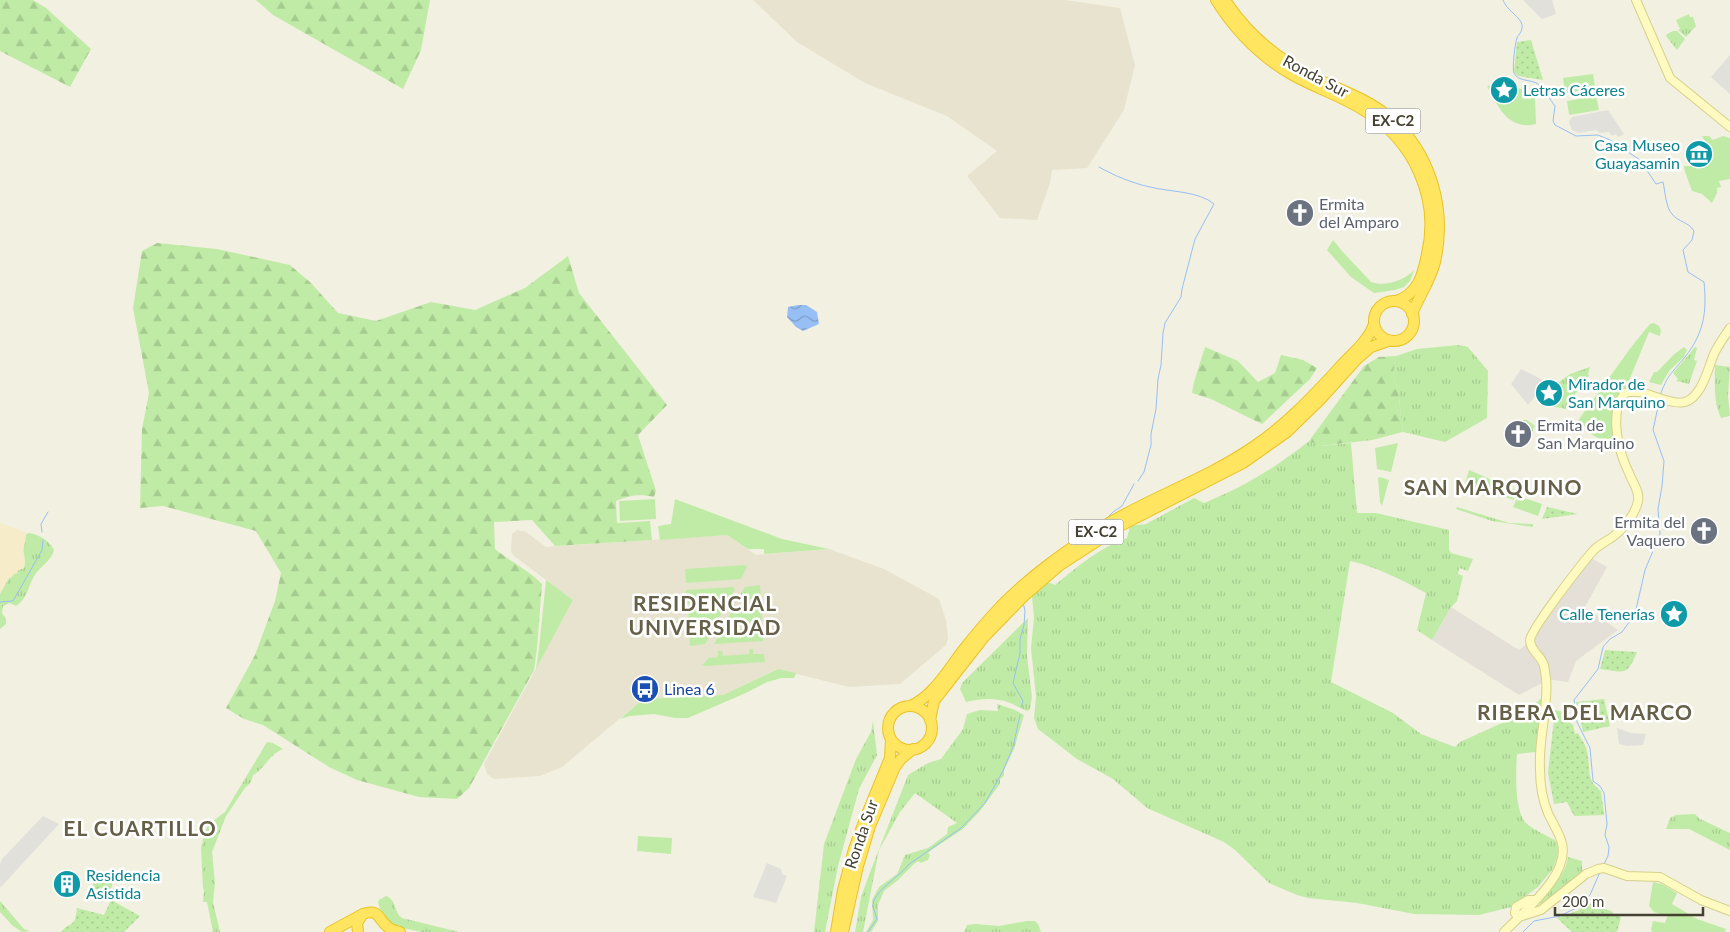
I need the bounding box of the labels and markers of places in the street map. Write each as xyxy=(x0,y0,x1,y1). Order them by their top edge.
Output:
place icon: Letras Cáceres xyxy=(1489,75,1519,105)
place label: Letras Cáceres xyxy=(1523,80,1625,99)
place label: Casa Museo Guayasamin xyxy=(1594,135,1680,172)
museum icon: Casa Museo Guayasamin xyxy=(1684,139,1714,169)
place label: Ermita del Amparo xyxy=(1319,194,1399,231)
church icon: Ermita del Amparo xyxy=(1285,198,1315,228)
place label: Mirador de San Marquino xyxy=(1568,374,1665,411)
place icon: Mirador de San Marquino xyxy=(1534,378,1564,408)
place label: Ermita de San Marquino xyxy=(1537,415,1634,452)
church icon: Ermita de San Marquino xyxy=(1503,419,1533,449)
place label: Ermita del Vaquero xyxy=(1614,512,1685,549)
church icon: Ermita del Vaquero xyxy=(1689,516,1719,546)
place icon: Calle Tenerías xyxy=(1659,599,1689,629)
place label: Calle Tenerías xyxy=(1559,604,1655,623)
bus stop icon: Linea 6 xyxy=(630,674,660,704)
place label: Linea 6 xyxy=(664,679,715,698)
place label: Residencia Asistida xyxy=(86,865,161,902)
building icon: Residencia Asistida xyxy=(52,869,82,899)

